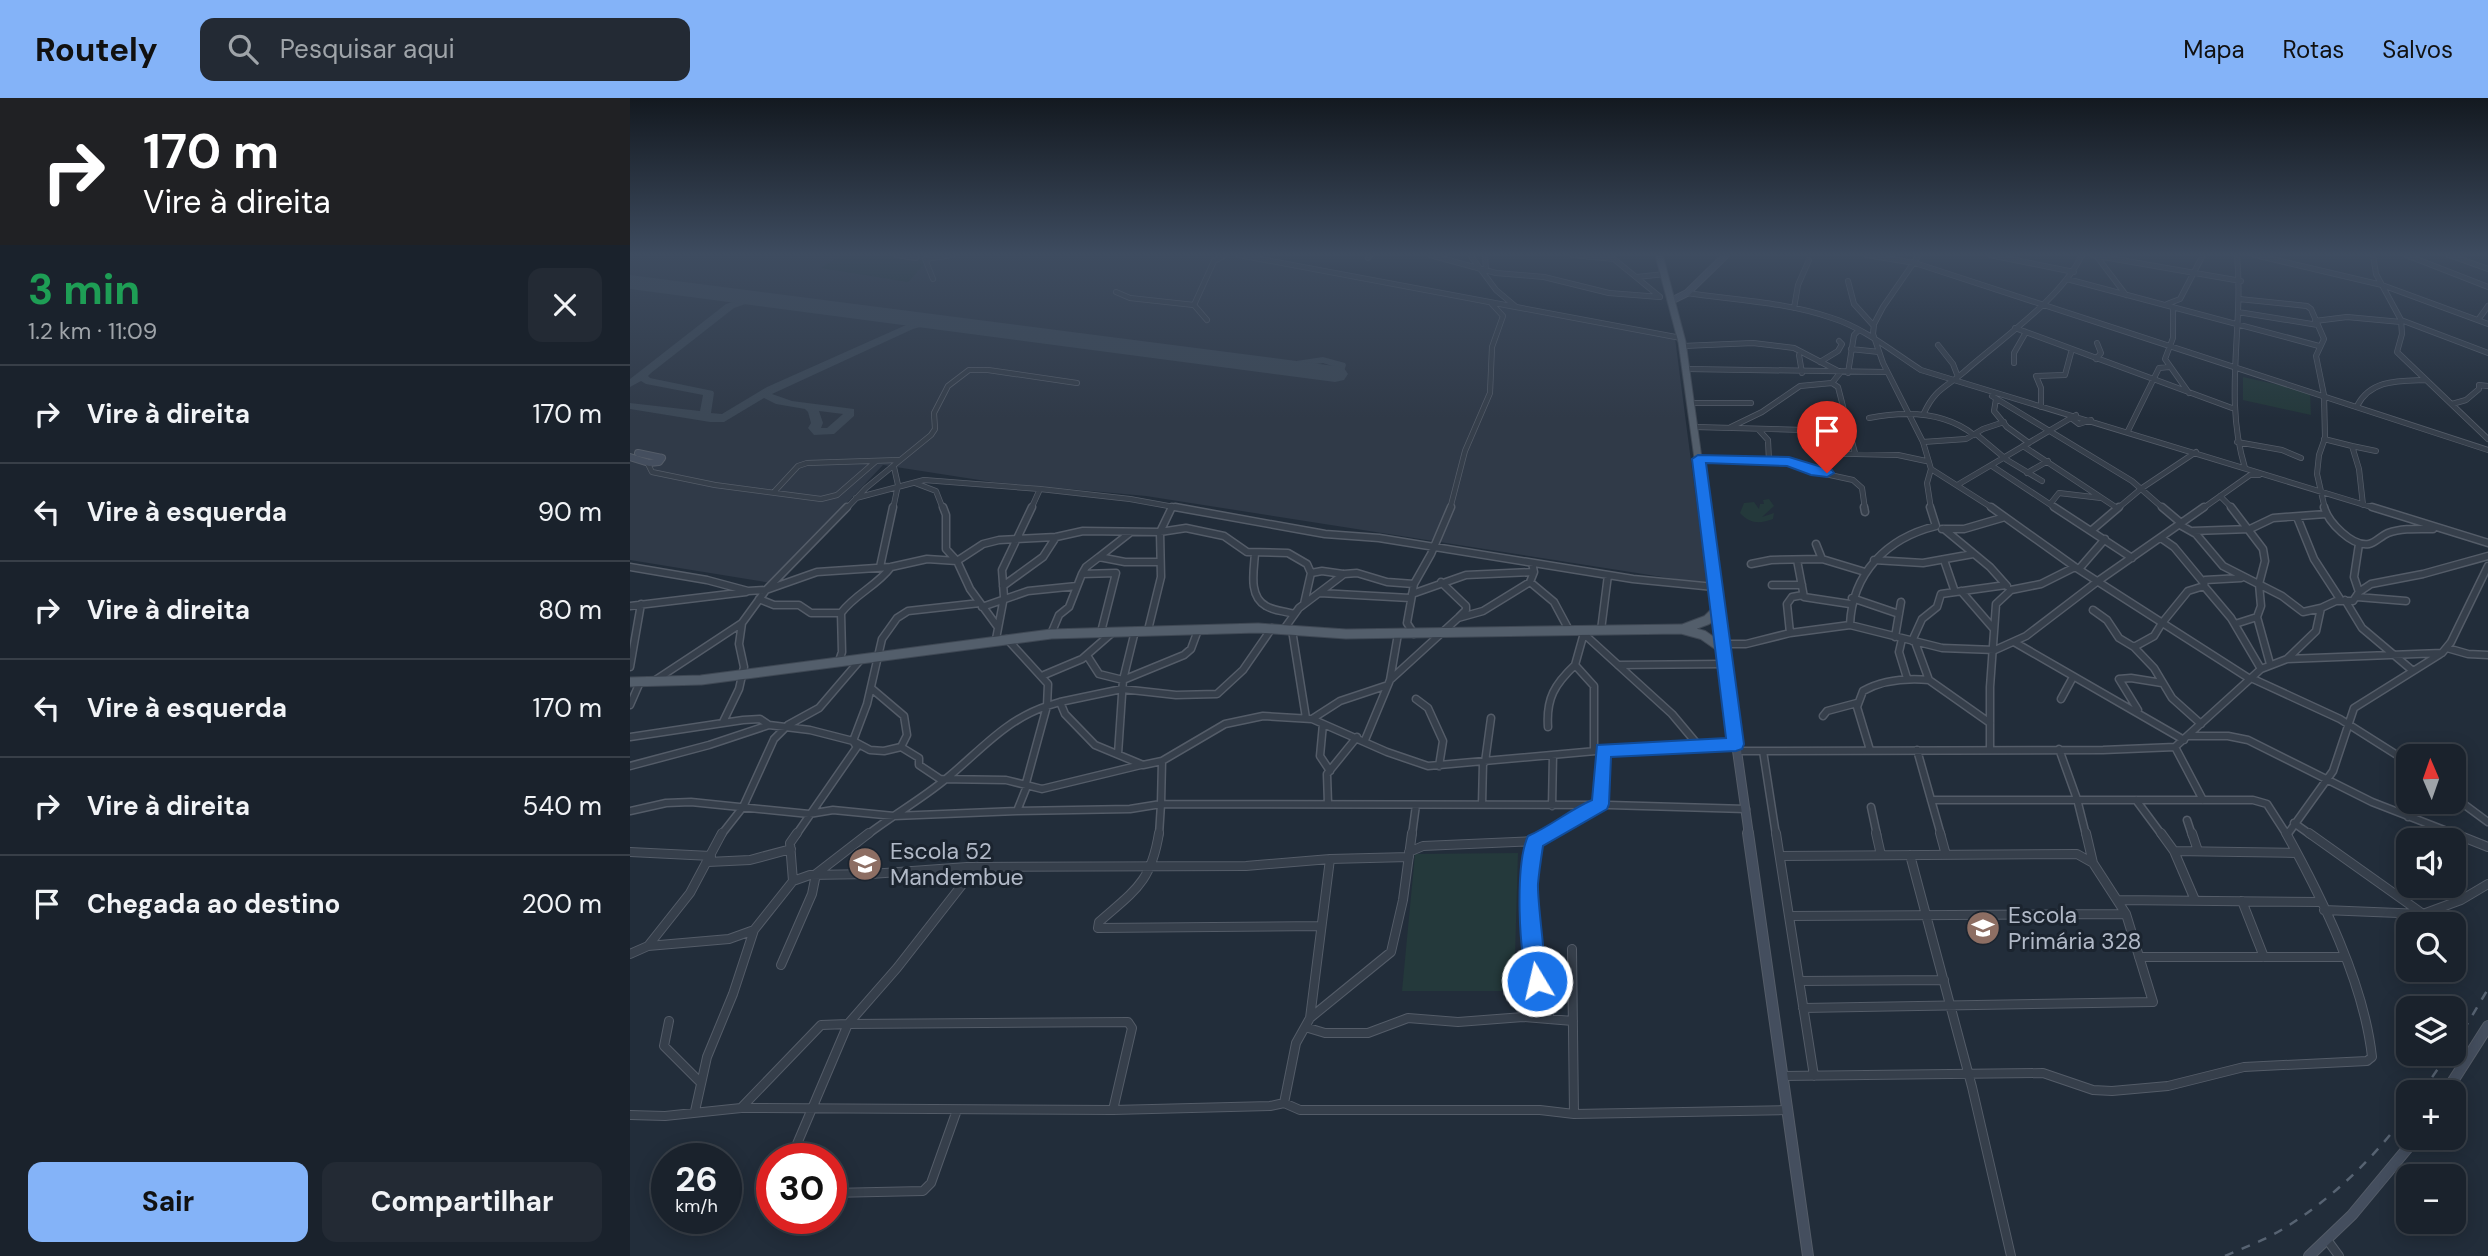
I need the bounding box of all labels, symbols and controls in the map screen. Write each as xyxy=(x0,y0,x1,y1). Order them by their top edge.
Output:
search box xyxy=(200,18,690,81)
text: Routely xyxy=(35,28,158,71)
icon: search xyxy=(224,30,262,68)
text: Pesquisar aqui xyxy=(280,32,455,66)
text: Mapa xyxy=(2183,34,2245,65)
text: Rotas xyxy=(2283,34,2344,65)
text: Salvos xyxy=(2382,34,2453,65)
text: 170 m xyxy=(143,119,279,183)
icon: right xyxy=(28,126,119,217)
text: Vire à direita xyxy=(143,181,331,223)
text: 3 min xyxy=(28,262,140,317)
button: close xyxy=(528,268,602,342)
text: 1.2 km · 11:09 xyxy=(28,316,157,346)
icon: right xyxy=(28,395,66,433)
text: Vire à direita xyxy=(87,397,250,431)
text: 170 m xyxy=(533,397,602,431)
pin xyxy=(1797,401,1857,473)
icon: arrive xyxy=(1808,412,1846,450)
icon: left xyxy=(28,493,66,531)
text: Vire à esquerda xyxy=(87,495,287,529)
text: 90 m xyxy=(538,495,602,529)
icon: right xyxy=(28,591,66,629)
text: Vire à direita xyxy=(87,593,250,627)
text: 80 m xyxy=(538,593,602,627)
icon: left xyxy=(28,689,66,727)
text: Vire à esquerda xyxy=(87,691,287,725)
text: 170 m xyxy=(533,691,602,725)
north arrow xyxy=(2396,744,2466,814)
map controls xyxy=(2396,744,2466,1234)
icon: right xyxy=(28,787,66,825)
text: Vire à direita xyxy=(87,789,250,823)
text: 540 m xyxy=(522,789,602,823)
button: sound xyxy=(2396,828,2466,898)
place label: Escola 52 Mandembue xyxy=(890,836,1024,892)
school or university icon: Escola 52 Mandembue xyxy=(846,845,884,883)
icon: arrive xyxy=(28,885,66,923)
text: Chegada ao destino xyxy=(87,887,340,921)
text: 200 m xyxy=(522,887,602,921)
place label: Escola Primária 328 xyxy=(2008,900,2141,956)
school or university icon: Escola Primária 328 xyxy=(1964,909,2002,947)
button: search xyxy=(2396,912,2466,982)
position arrow xyxy=(1500,944,1574,1018)
button: layers xyxy=(2396,996,2466,1066)
button: + xyxy=(2396,1080,2466,1150)
speed limit sign: 30 xyxy=(756,1143,847,1234)
text: 26 xyxy=(675,1156,718,1202)
button: Sair xyxy=(28,1162,308,1242)
button: Compartilhar xyxy=(322,1162,602,1242)
button: − xyxy=(2396,1164,2466,1234)
text: km/h xyxy=(675,1194,718,1218)

